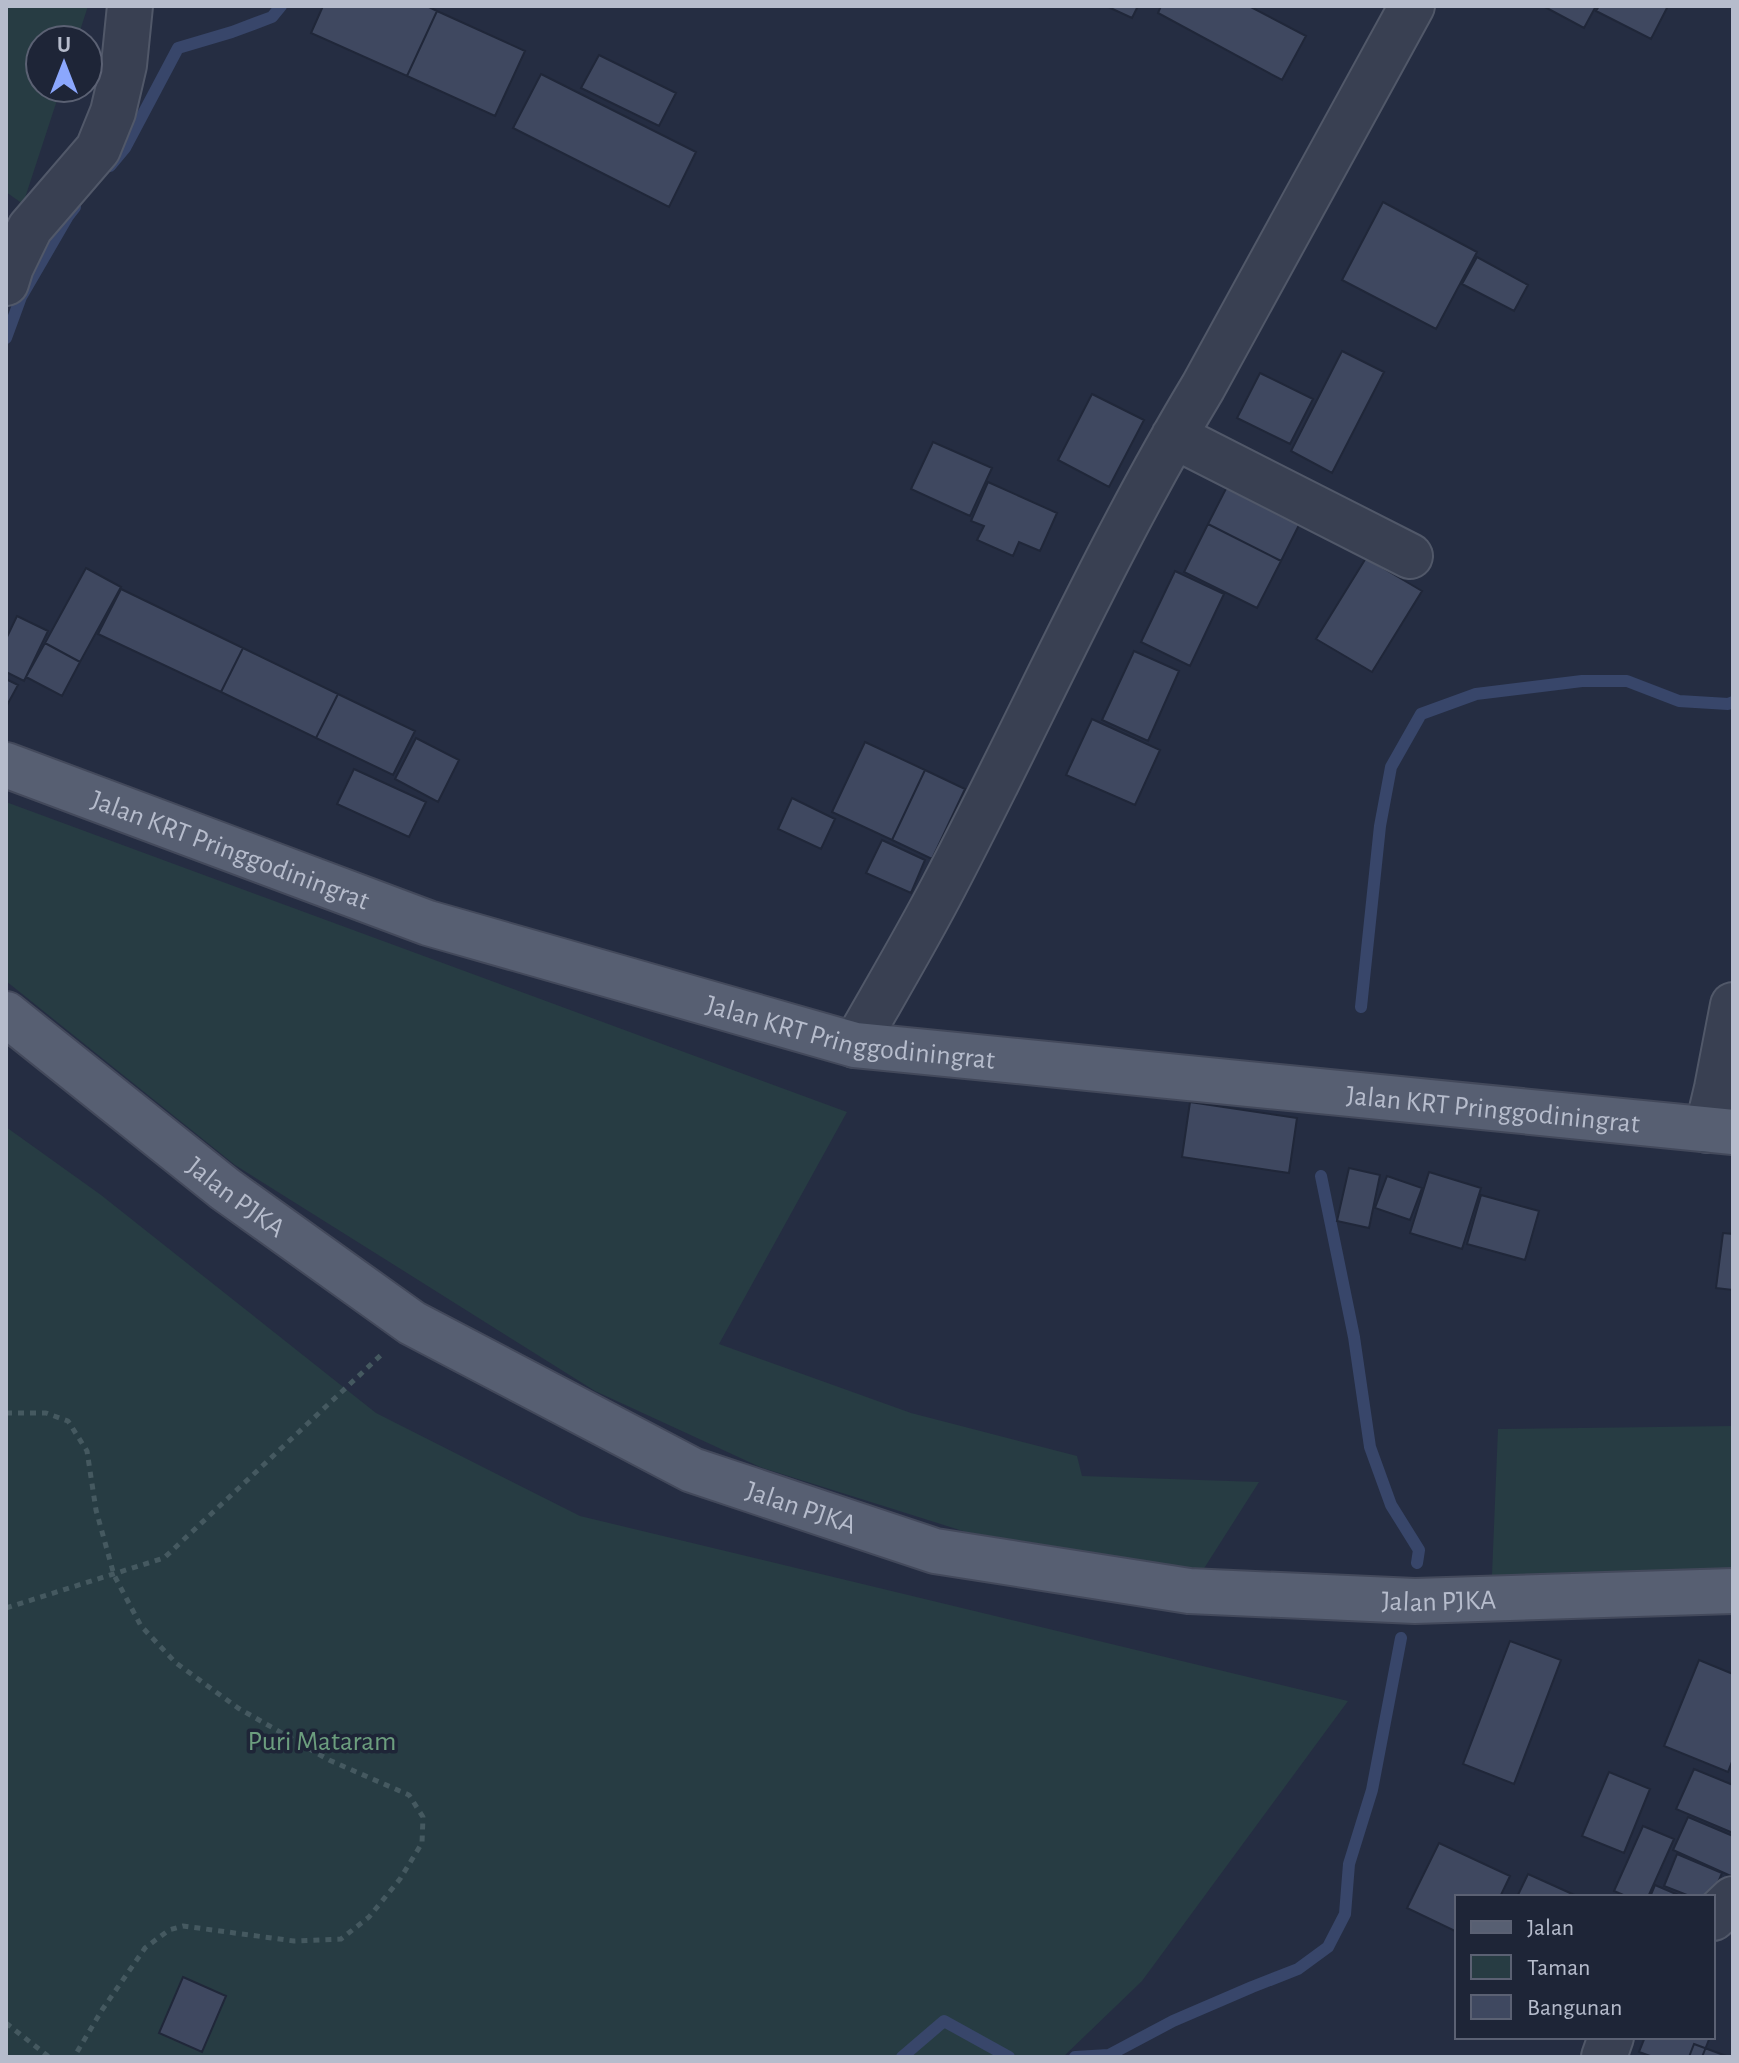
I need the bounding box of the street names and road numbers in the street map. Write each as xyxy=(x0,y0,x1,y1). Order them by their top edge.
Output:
street label: Jalan KRT Pringgodiningrat xyxy=(87,786,373,916)
street label: Jalan KRT Pringgodiningrat xyxy=(702,991,996,1075)
street label: Jalan KRT Pringgodiningrat xyxy=(1345,1082,1641,1139)
street label: Jalan PJKA xyxy=(181,1152,290,1243)
street label: Jalan PJKA xyxy=(742,1477,860,1540)
street label: Jalan PJKA xyxy=(1381,1586,1497,1617)

